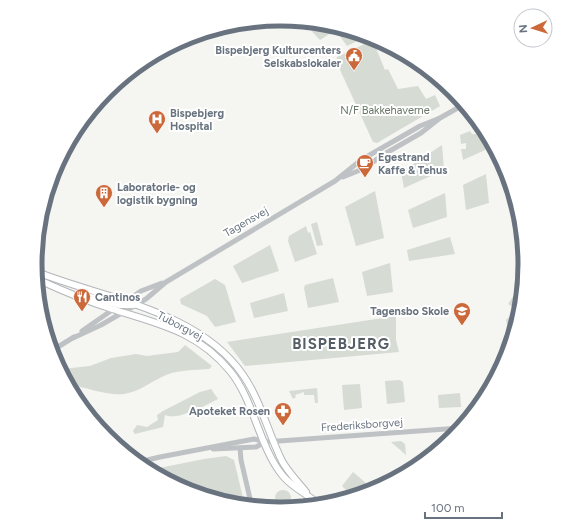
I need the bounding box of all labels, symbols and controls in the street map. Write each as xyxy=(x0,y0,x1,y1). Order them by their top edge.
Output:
north arrow xyxy=(513,8,553,48)
text: N xyxy=(517,24,530,33)
place label: Bispebjerg Kulturcenters Selskabslokaler xyxy=(215,44,342,70)
public building icon: Bispebjerg Kulturcenters Selskabslokaler xyxy=(344,46,364,71)
park label: N/F Bakkehaverne xyxy=(340,104,430,117)
place label: Bispebjerg Hospital xyxy=(170,107,224,133)
hospital icon: Bispebjerg Hospital xyxy=(147,109,167,134)
place label: Egestrand Kaffe & Tehus xyxy=(378,151,447,177)
cafe icon: Egestrand Kaffe & Tehus xyxy=(355,153,375,178)
place label: Laboratorie- og logistik bygning xyxy=(117,181,198,207)
building icon: Laboratorie- og logistik bygning xyxy=(94,183,114,208)
street label: Tagensvej xyxy=(221,204,271,240)
restaurant icon: Cantinos xyxy=(72,287,92,312)
place label: Cantinos xyxy=(95,291,140,304)
school or university icon: Tagensbo Skole xyxy=(452,301,472,326)
place label: Tagensbo Skole xyxy=(370,305,449,318)
street label: Tuborgvej xyxy=(155,309,205,343)
district label: BISPEBJERG xyxy=(292,335,390,353)
pharmacy icon: Apoteket Rosen xyxy=(273,401,293,426)
place label: Apoteket Rosen xyxy=(189,405,270,418)
street label: Frederiksborgvej xyxy=(320,416,404,434)
scale bar xyxy=(425,494,502,520)
text: 100 m xyxy=(431,501,465,515)

